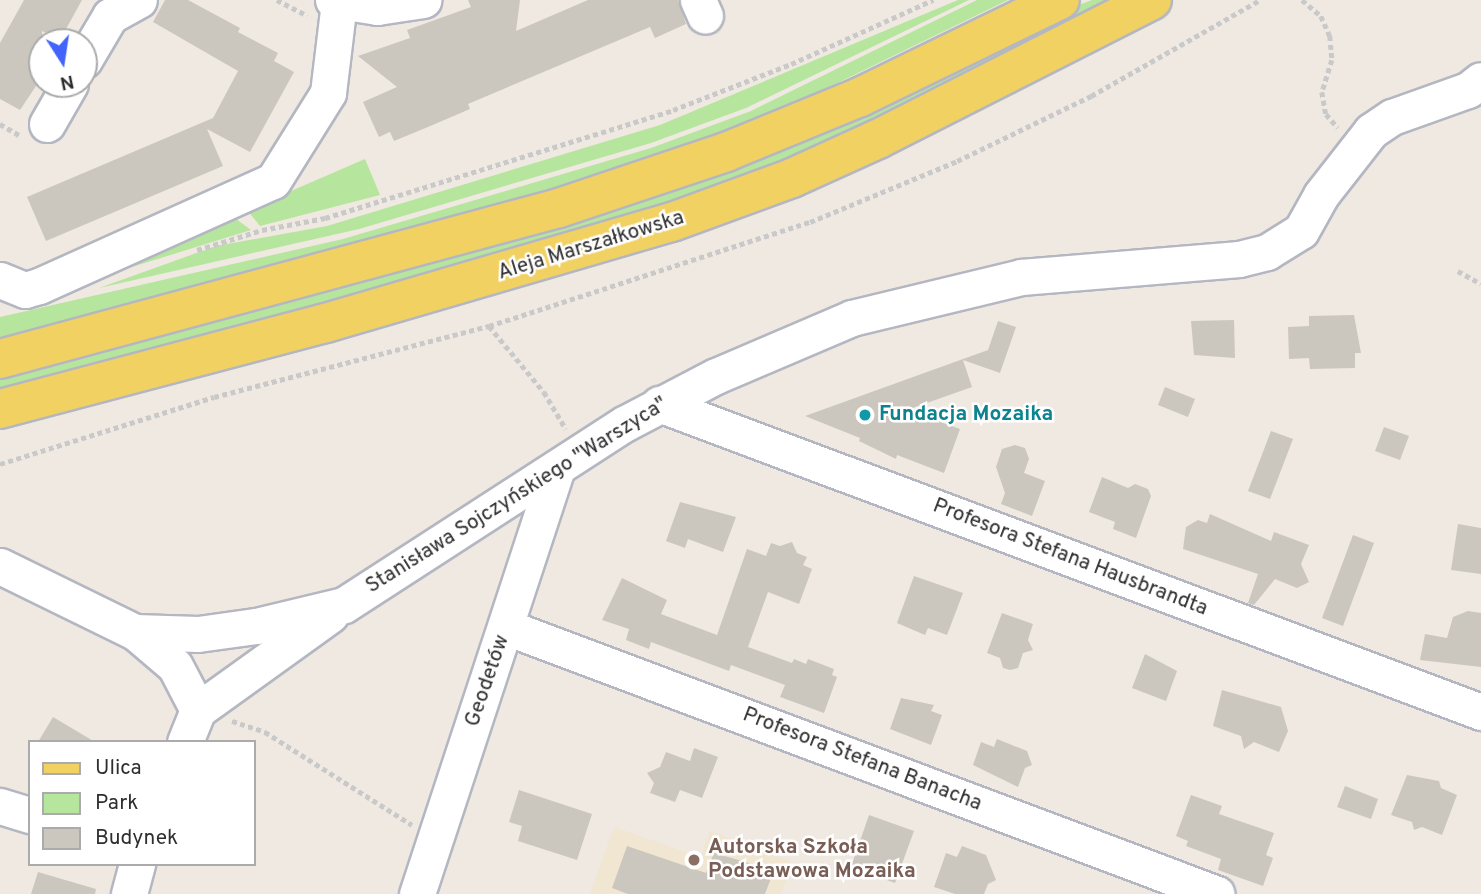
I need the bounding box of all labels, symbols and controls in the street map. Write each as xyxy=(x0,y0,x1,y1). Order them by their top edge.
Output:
north arrow xyxy=(28,28,98,98)
text: N xyxy=(58,68,76,95)
street label: Aleja Marszałkowska xyxy=(495,206,687,286)
street label: Stanisława Sojczyńskiego "Warszyca" xyxy=(362,392,672,600)
place label: Fundacja Mozaika xyxy=(879,402,1053,428)
marker: Fundacja Mozaika xyxy=(857,407,873,423)
street label: Profesora Stefana Hausbrandta xyxy=(929,494,1211,622)
street label: Geodetów xyxy=(461,632,515,730)
street label: Profesora Stefana Banacha xyxy=(739,703,985,817)
legend xyxy=(28,740,256,866)
text: Ulica xyxy=(95,755,142,782)
text: Park xyxy=(95,790,138,817)
text: Budynek xyxy=(95,825,178,852)
place label: Autorska Szkoła Podstawowa Mozaika xyxy=(708,835,916,885)
marker: Autorska Szkoła Podstawowa Mozaika xyxy=(686,852,702,868)

